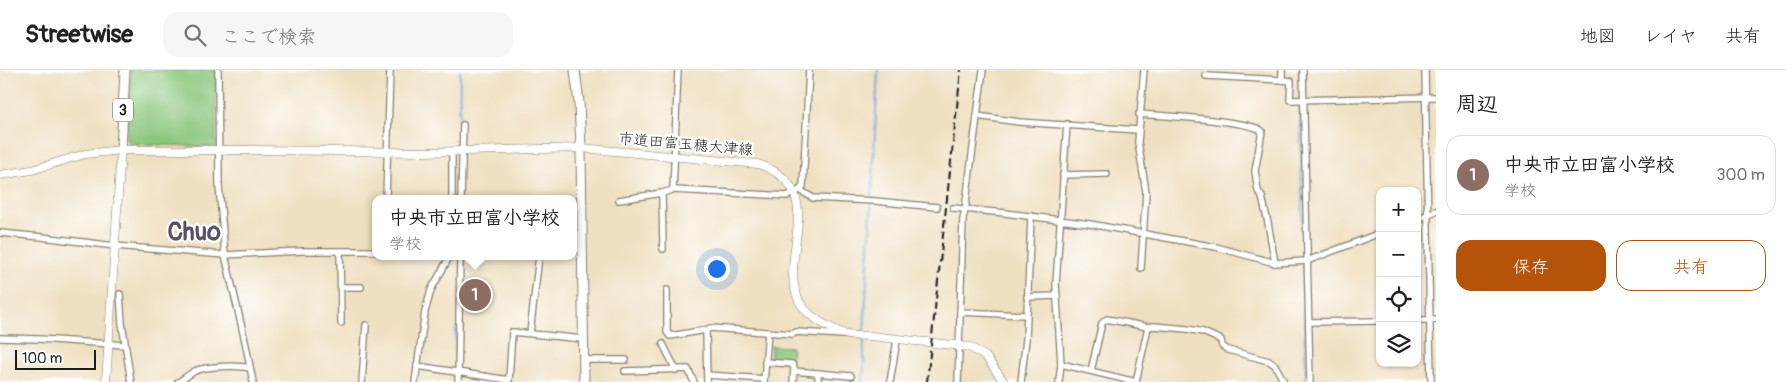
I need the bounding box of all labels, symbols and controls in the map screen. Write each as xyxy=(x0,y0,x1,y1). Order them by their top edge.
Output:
search box xyxy=(163,12,513,57)
text: Streetwise xyxy=(25,20,133,49)
icon: search xyxy=(181,21,209,49)
text: ここで検索 xyxy=(221,25,316,49)
text: 地図 xyxy=(1580,25,1616,48)
text: レイヤ xyxy=(1644,25,1697,48)
text: 共有 xyxy=(1725,25,1761,48)
text: 周辺 xyxy=(1456,91,1498,118)
road number: 3 xyxy=(113,98,133,122)
street label: 市道田富玉穂大津線 xyxy=(618,129,754,160)
text: 中央市立田富小学校 xyxy=(1504,153,1675,177)
text: 1 xyxy=(1470,165,1476,185)
text: 300 m xyxy=(1717,165,1765,185)
text: 学校 xyxy=(1504,181,1536,201)
map controls xyxy=(1376,187,1421,367)
button: + xyxy=(1376,187,1421,232)
popup xyxy=(372,195,577,260)
text: 中央市立田富小学校 xyxy=(389,206,560,230)
district label: Chuo xyxy=(167,217,221,248)
button: − xyxy=(1376,232,1421,277)
text: 学校 xyxy=(389,234,421,254)
button: 保存 xyxy=(1456,240,1606,291)
button: 共有 xyxy=(1616,240,1766,291)
your location xyxy=(704,256,730,282)
pin: 1 xyxy=(459,276,491,314)
button: locate xyxy=(1376,277,1421,322)
button: layers xyxy=(1376,322,1421,367)
scale bar xyxy=(15,347,96,370)
text: 100 m xyxy=(22,350,62,367)

